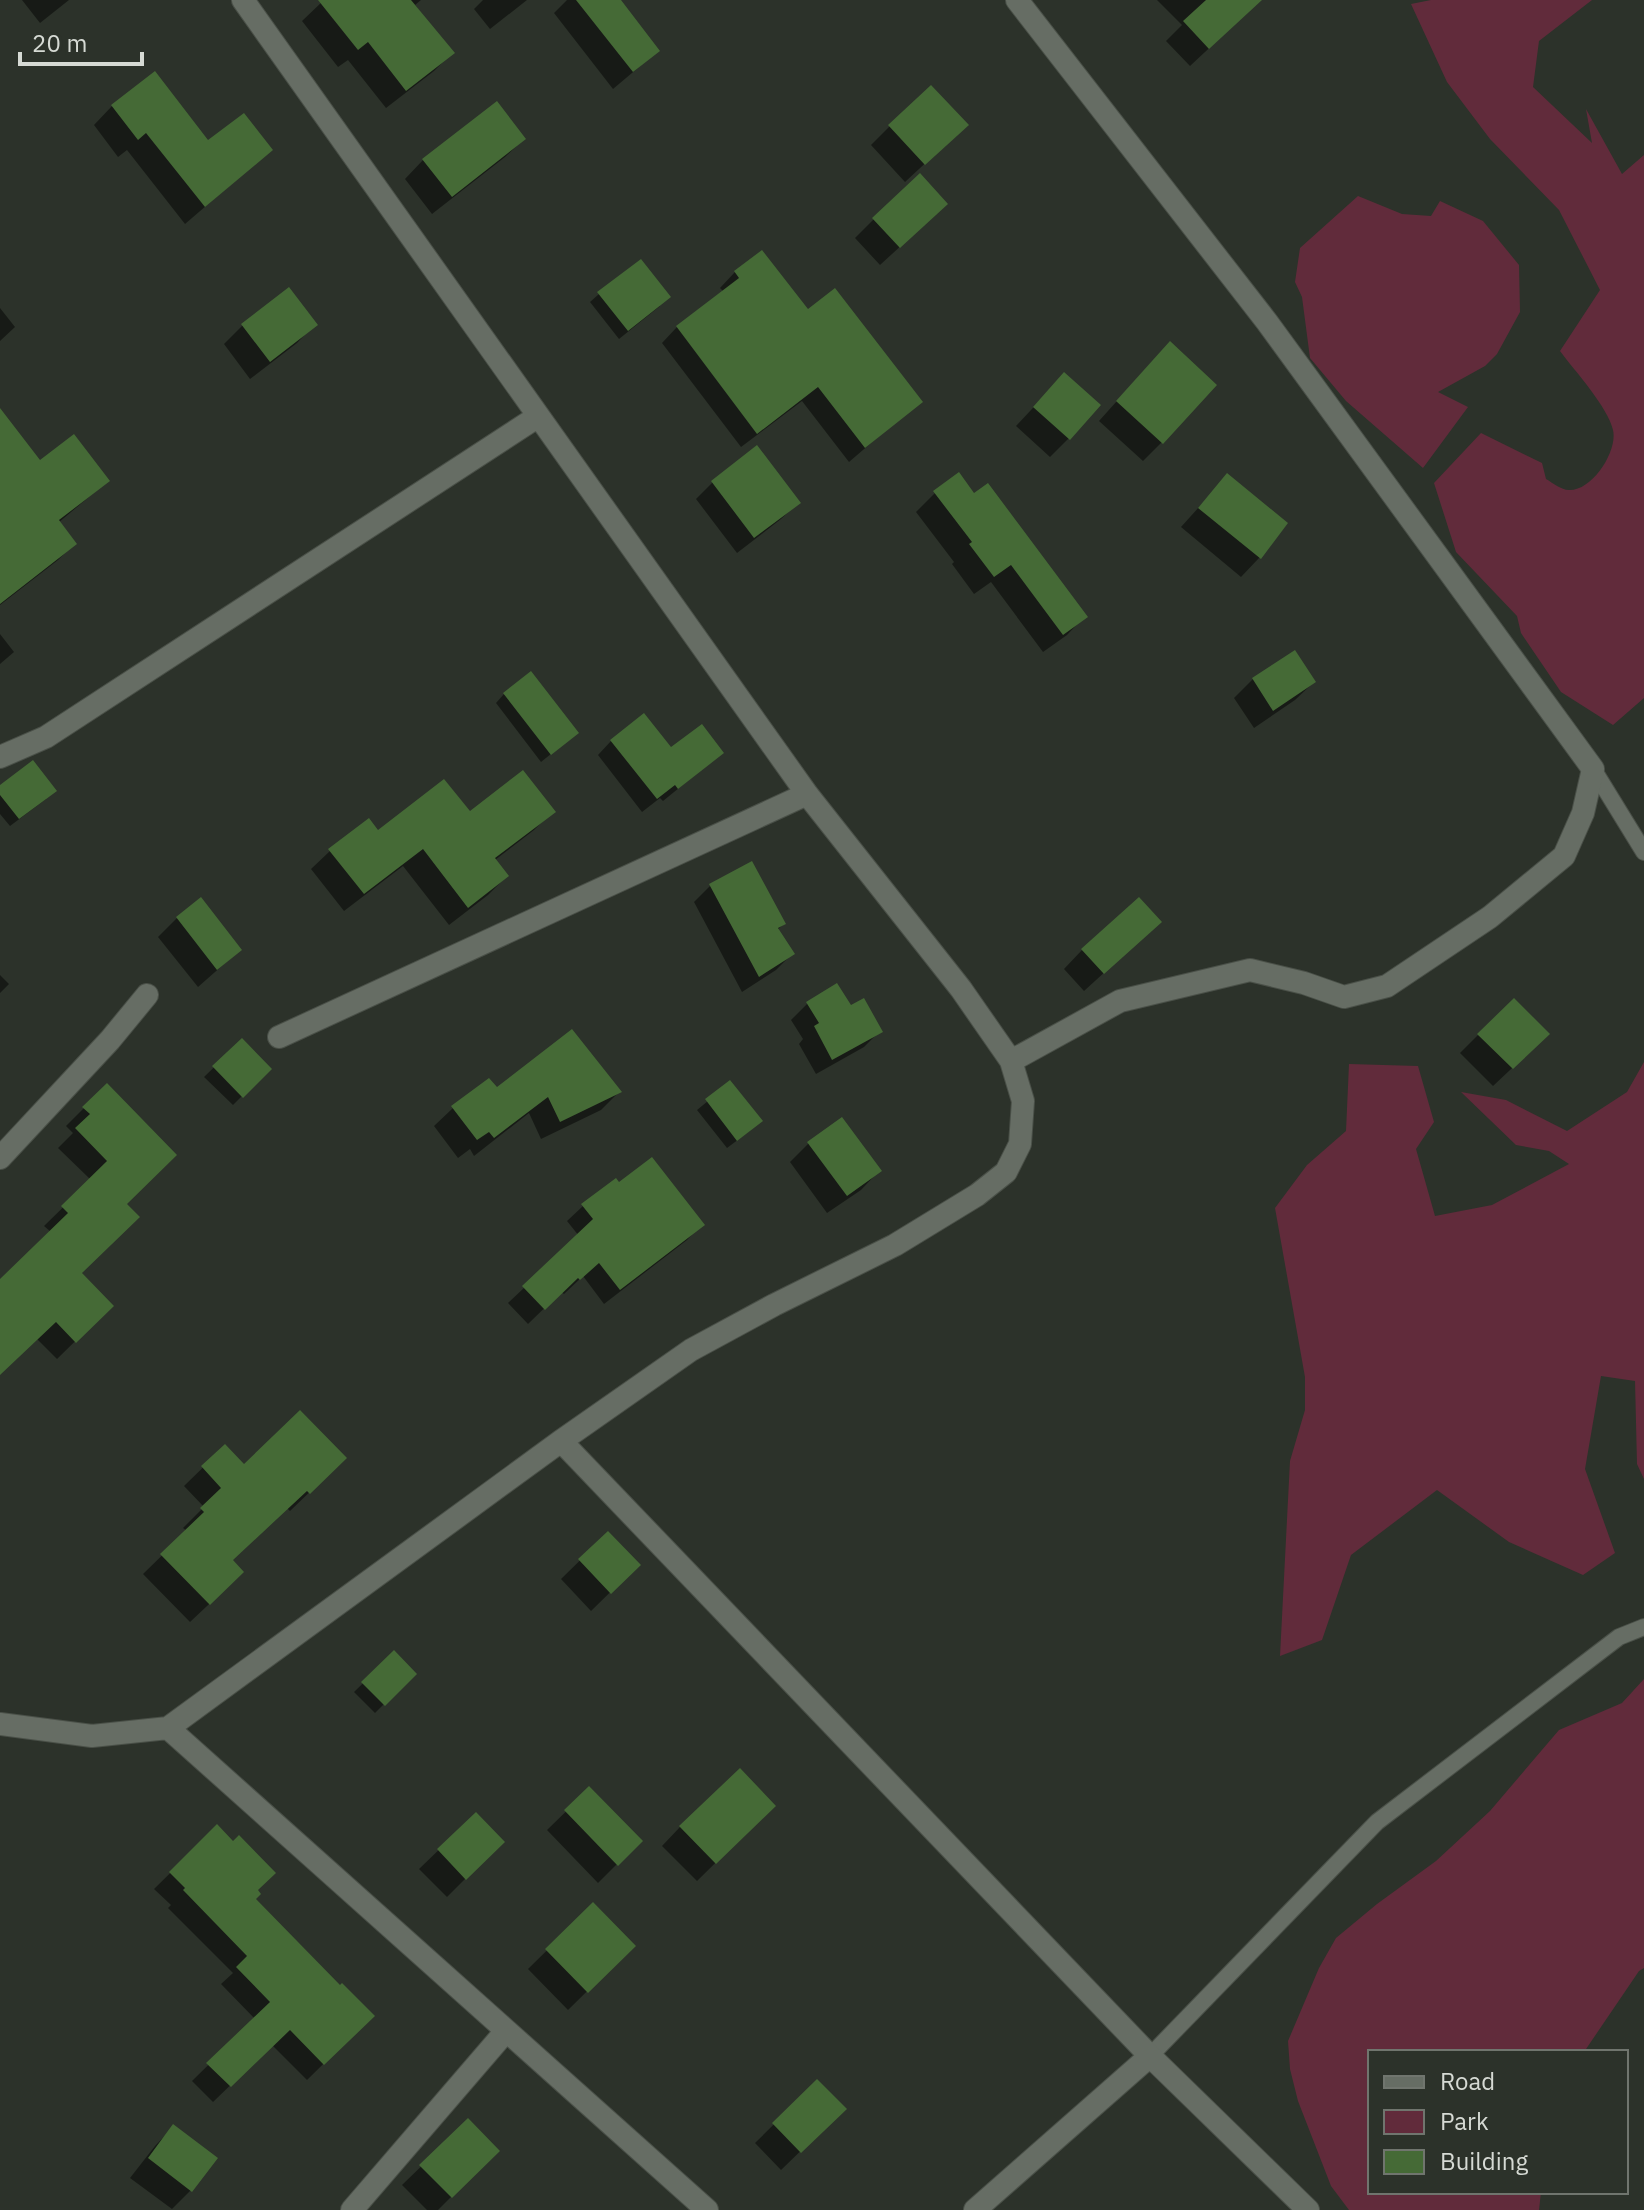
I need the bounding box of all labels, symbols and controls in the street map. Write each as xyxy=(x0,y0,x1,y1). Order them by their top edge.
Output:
scale bar xyxy=(20,16,142,66)
text: 20 m xyxy=(32,27,87,59)
legend xyxy=(1368,2050,1628,2194)
text: Road xyxy=(1440,2065,1495,2097)
text: Park xyxy=(1440,2105,1489,2137)
text: Building xyxy=(1440,2145,1528,2177)

